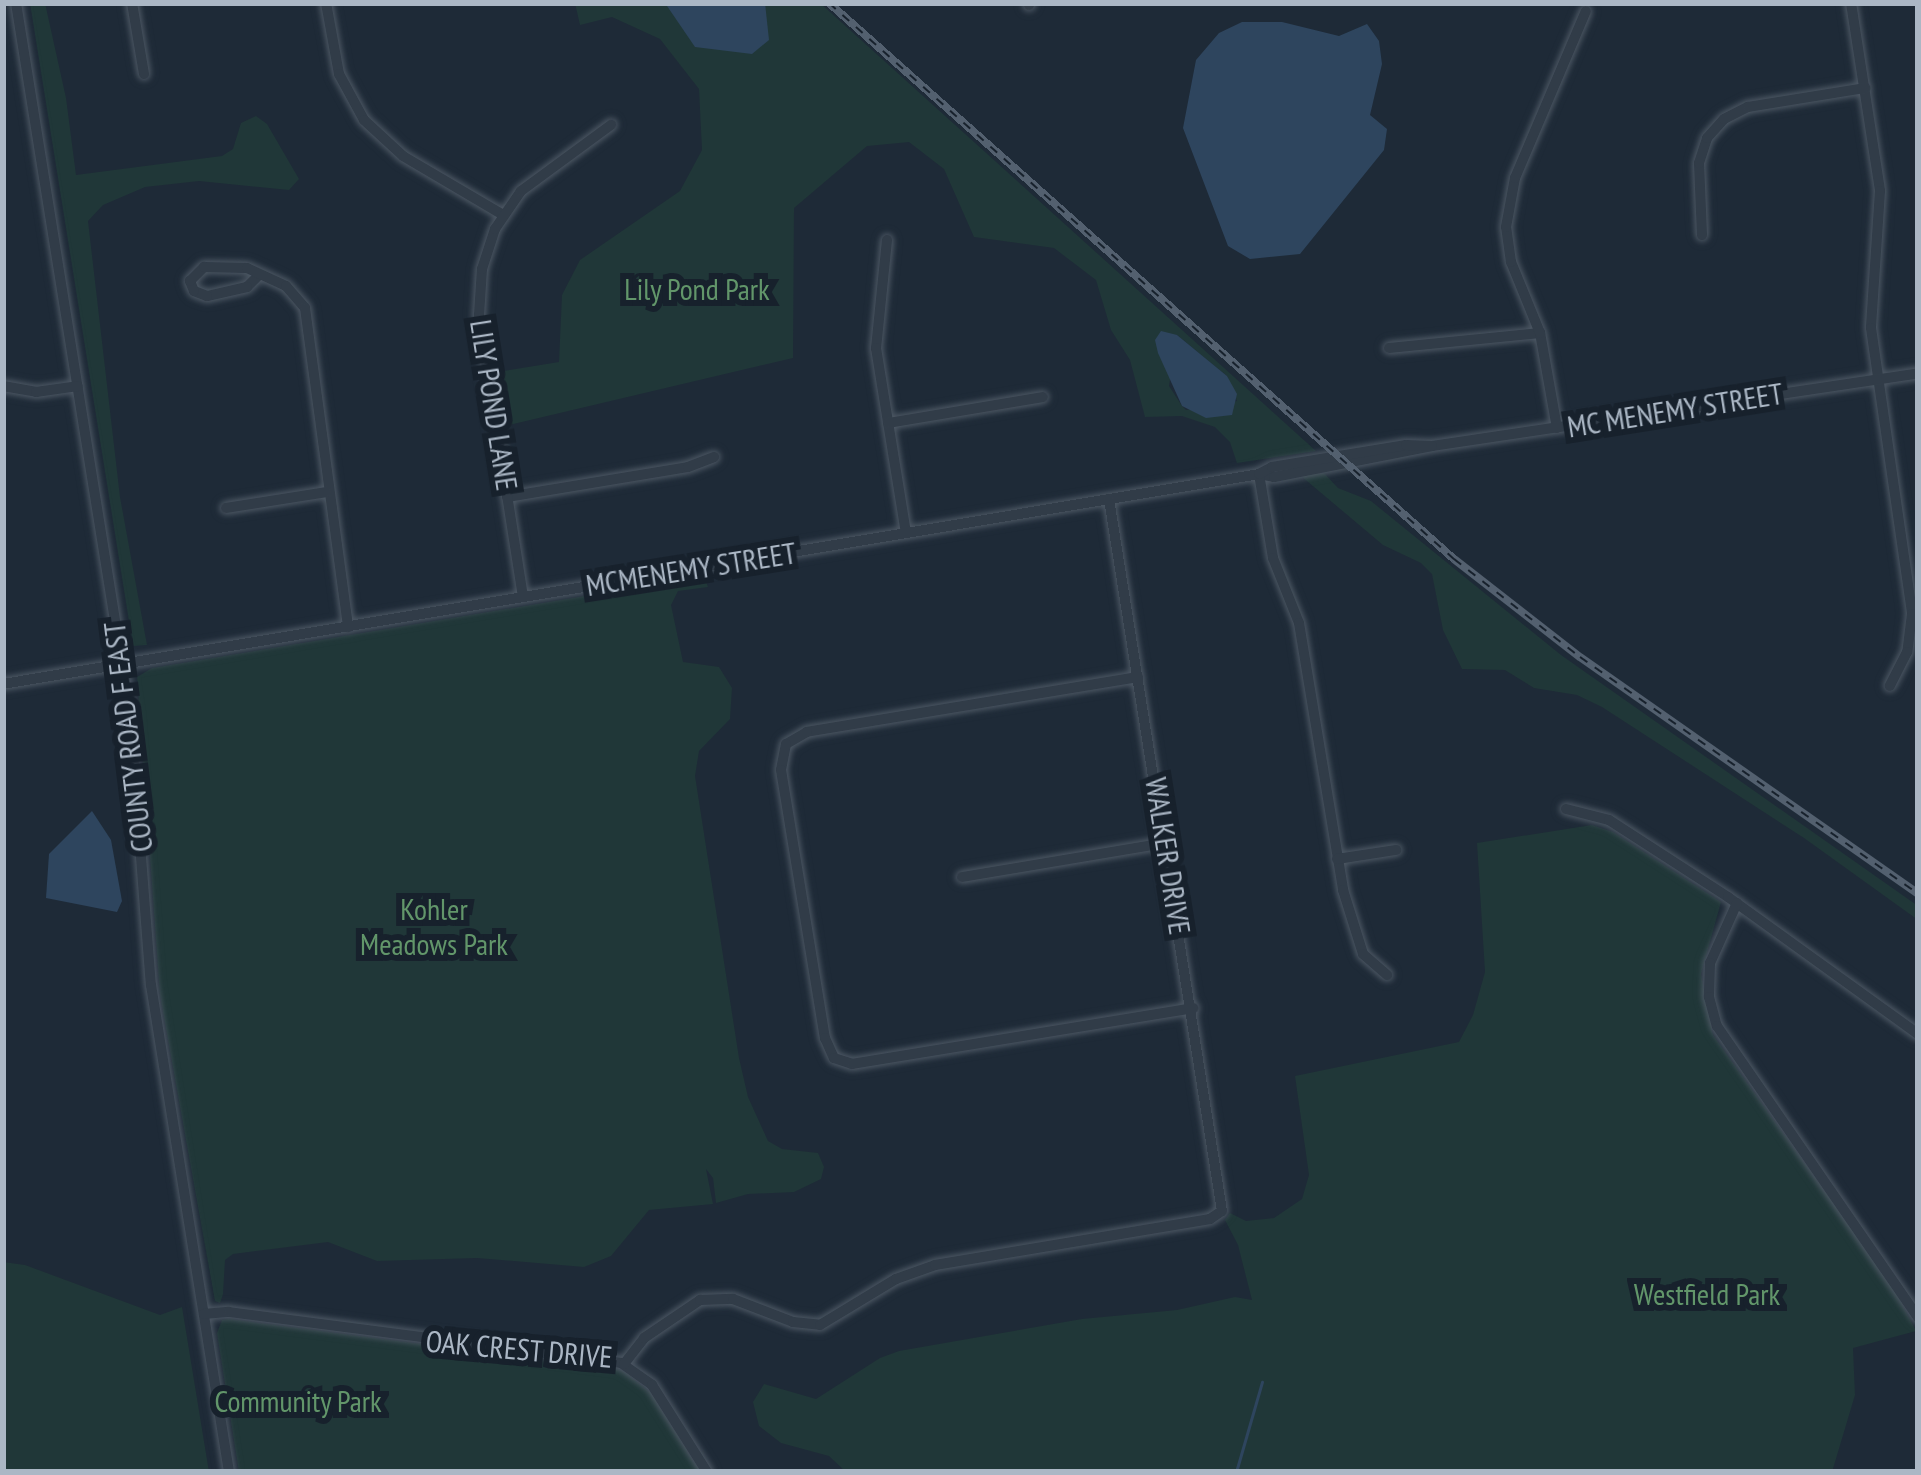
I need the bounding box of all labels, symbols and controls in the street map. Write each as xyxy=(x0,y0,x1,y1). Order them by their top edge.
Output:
park label: Lily Pond Park xyxy=(624,271,770,307)
street label: LILY POND LANE xyxy=(463,317,525,493)
street label: MC MENEMY STREET xyxy=(1564,375,1786,445)
street label: MCMENEMY STREET xyxy=(583,535,799,603)
street label: COUNTY ROAD F EAST xyxy=(96,620,160,854)
street label: WALKER DRIVE xyxy=(1138,775,1198,937)
park label: Kohler Meadows Park xyxy=(360,891,508,962)
park label: Westfield Park xyxy=(1634,1276,1780,1312)
street label: OAK CREST DRIVE xyxy=(423,1323,615,1375)
park label: Community Park xyxy=(214,1383,382,1419)

